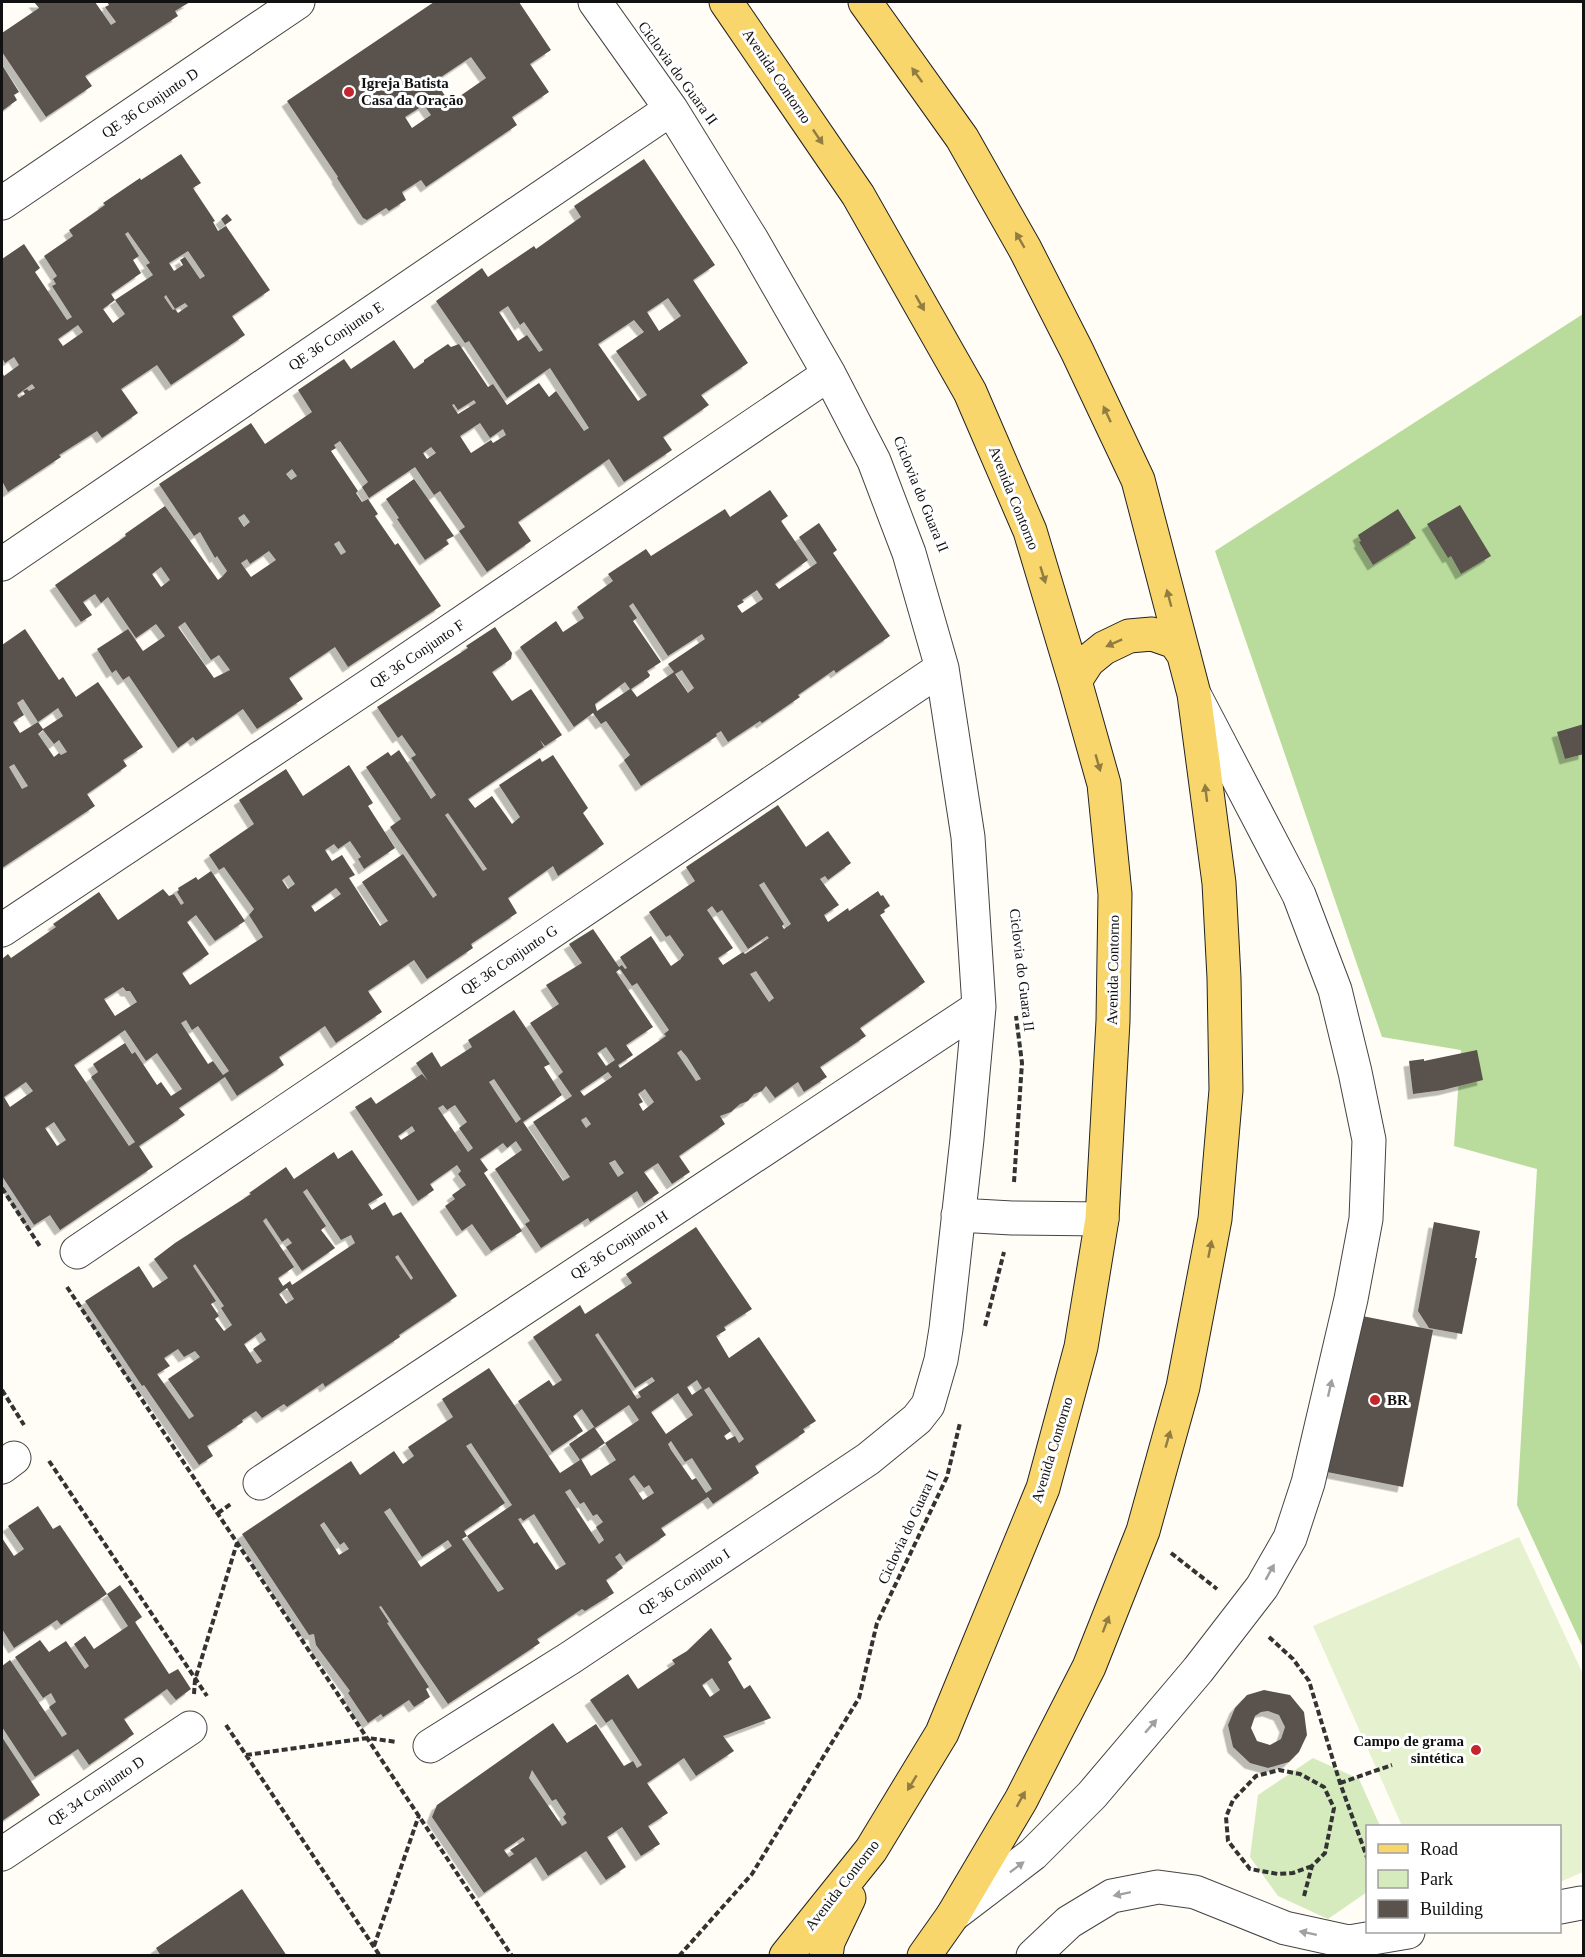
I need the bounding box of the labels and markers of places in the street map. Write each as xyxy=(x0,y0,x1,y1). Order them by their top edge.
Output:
place label: Igreja Batista Casa da Oração xyxy=(361,75,464,108)
marker: Igreja Batista Casa da Oração xyxy=(342,85,356,99)
place label: BR xyxy=(1387,1392,1408,1408)
marker: BR xyxy=(1368,1393,1382,1407)
place label: Campo de grama sintética xyxy=(1353,1733,1464,1766)
marker: Campo de grama sintética xyxy=(1469,1743,1483,1757)

